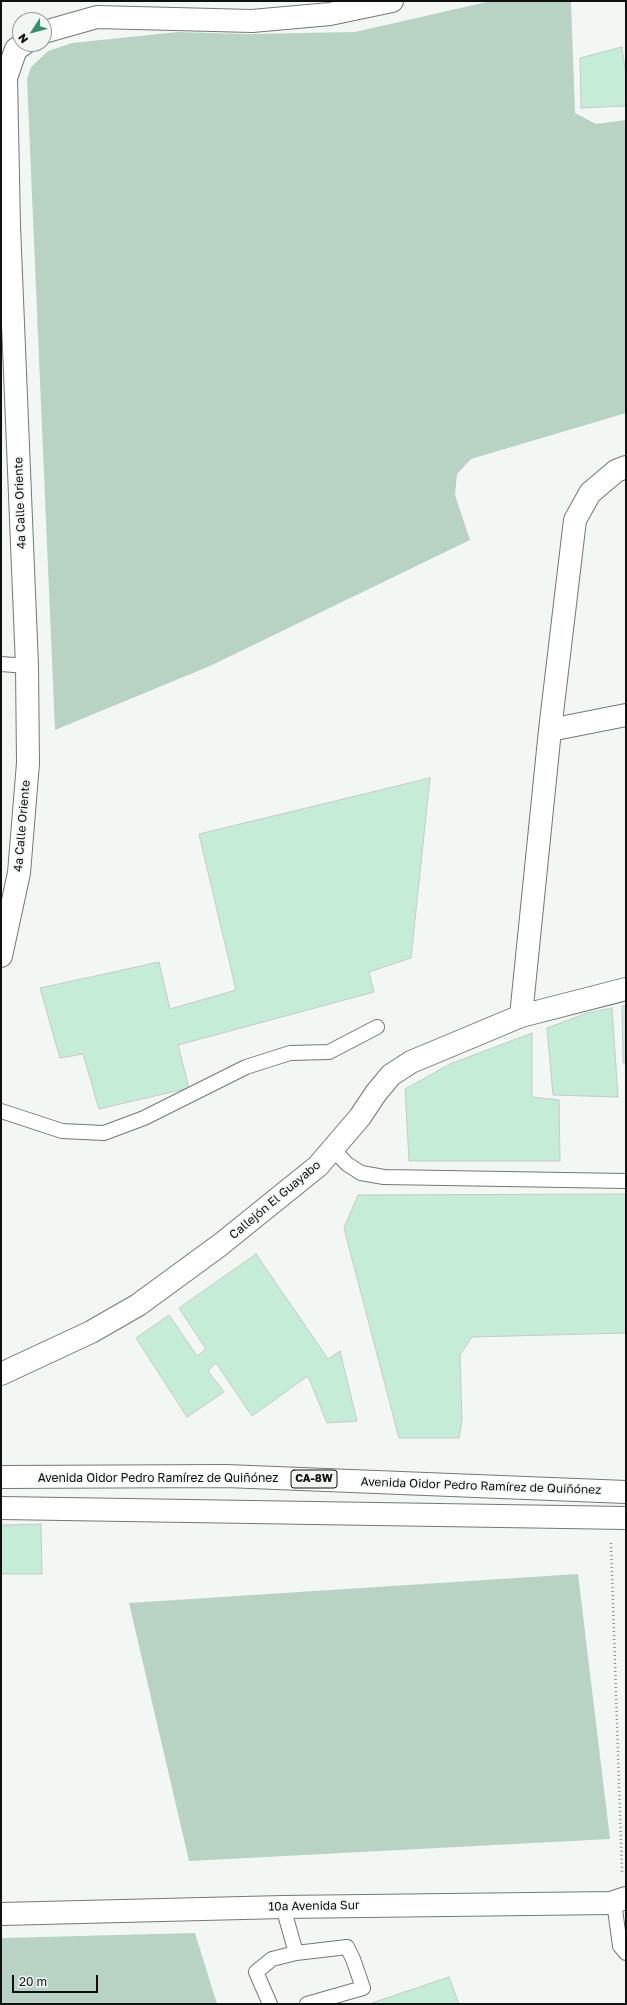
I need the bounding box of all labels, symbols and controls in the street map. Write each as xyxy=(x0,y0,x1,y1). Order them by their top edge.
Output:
north arrow xyxy=(12,12,52,52)
text: N xyxy=(15,32,30,46)
street label: 4a Calle Oriente xyxy=(11,457,29,549)
street label: 4a Calle Oriente xyxy=(11,779,33,873)
street label: Callejón El Guayabo xyxy=(227,1158,323,1242)
road number: CA-8W xyxy=(291,1470,337,1488)
street label: Avenida Oidor Pedro Ramírez de Quiñónez xyxy=(38,1471,278,1485)
street label: Avenida Oidor Pedro Ramírez de Quiñónez xyxy=(360,1475,602,1497)
street label: 10a Avenida Sur xyxy=(268,1898,360,1914)
scale bar xyxy=(14,1967,100,1993)
text: 20 m xyxy=(19,1974,47,1989)

